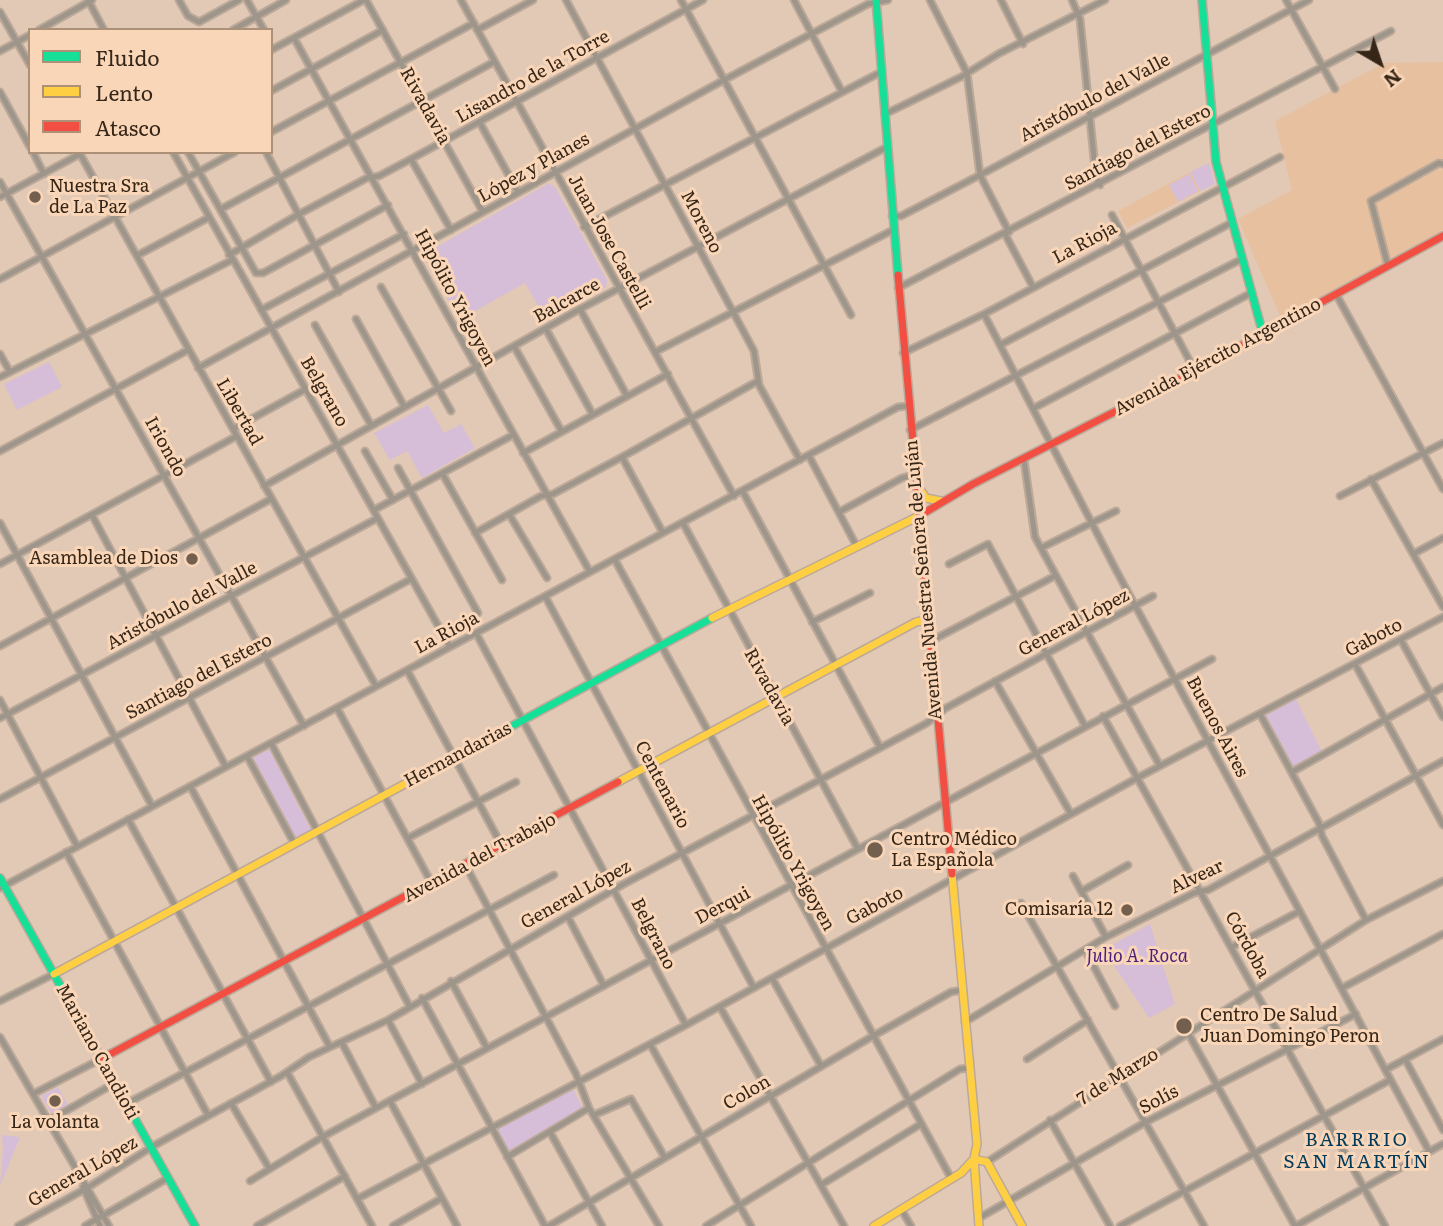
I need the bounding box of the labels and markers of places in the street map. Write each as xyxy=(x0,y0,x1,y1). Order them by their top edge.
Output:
place label: Nuestra Sra de La Paz xyxy=(49,176,149,218)
marker: Nuestra Sra de La Paz xyxy=(27,189,43,205)
place label: Asamblea de Dios xyxy=(29,548,178,570)
marker: Asamblea de Dios xyxy=(184,551,200,567)
place label: Centro Médico La Española xyxy=(891,829,1017,872)
marker: Centro Médico La Española xyxy=(865,840,885,860)
place label: Comisaría 12 xyxy=(1005,899,1113,921)
marker: Comisaría 12 xyxy=(1119,902,1135,918)
place label: Centro De Salud Juan Domingo Peron xyxy=(1200,1005,1380,1048)
marker: Centro De Salud Juan Domingo Peron xyxy=(1174,1016,1194,1036)
marker: La volanta xyxy=(47,1093,63,1109)
place label: La volanta xyxy=(11,1112,99,1134)

